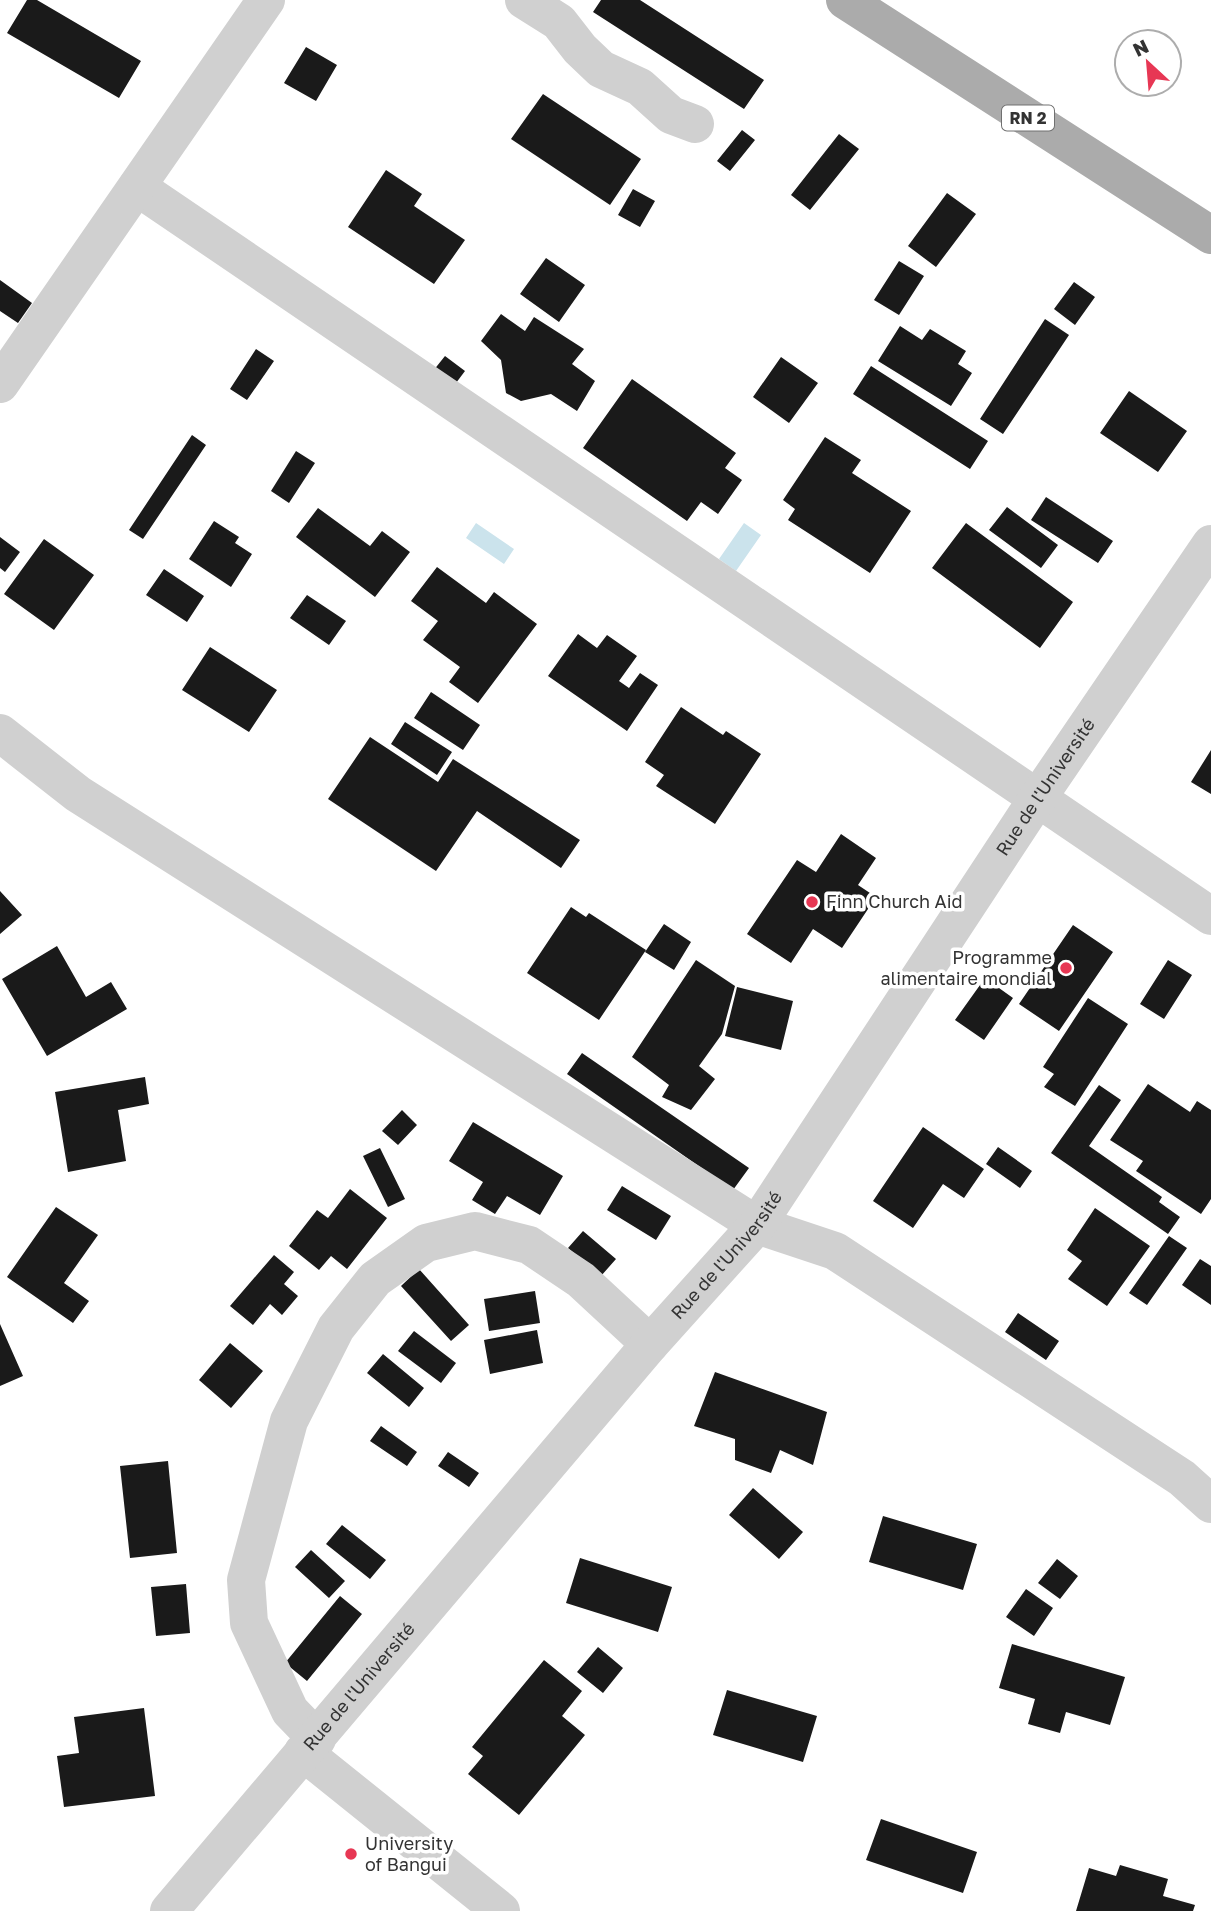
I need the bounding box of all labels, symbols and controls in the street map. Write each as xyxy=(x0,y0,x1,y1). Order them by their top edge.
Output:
north arrow xyxy=(1113,28,1183,98)
text: N xyxy=(1129,34,1152,61)
road number: RN 2 xyxy=(1002,106,1054,130)
street label: Rue de l'Université xyxy=(991,714,1099,860)
place label: Finn Church Aid xyxy=(826,890,963,912)
marker: Finn Church Aid xyxy=(804,894,820,910)
place label: Programme alimentaire mondial xyxy=(880,946,1052,989)
marker: Programme alimentaire mondial xyxy=(1058,960,1074,976)
street label: Rue de l'Université xyxy=(666,1187,786,1323)
street label: Rue de l'Université xyxy=(298,1618,419,1755)
place label: University of Bangui xyxy=(365,1832,453,1875)
marker: University of Bangui xyxy=(343,1846,359,1862)

